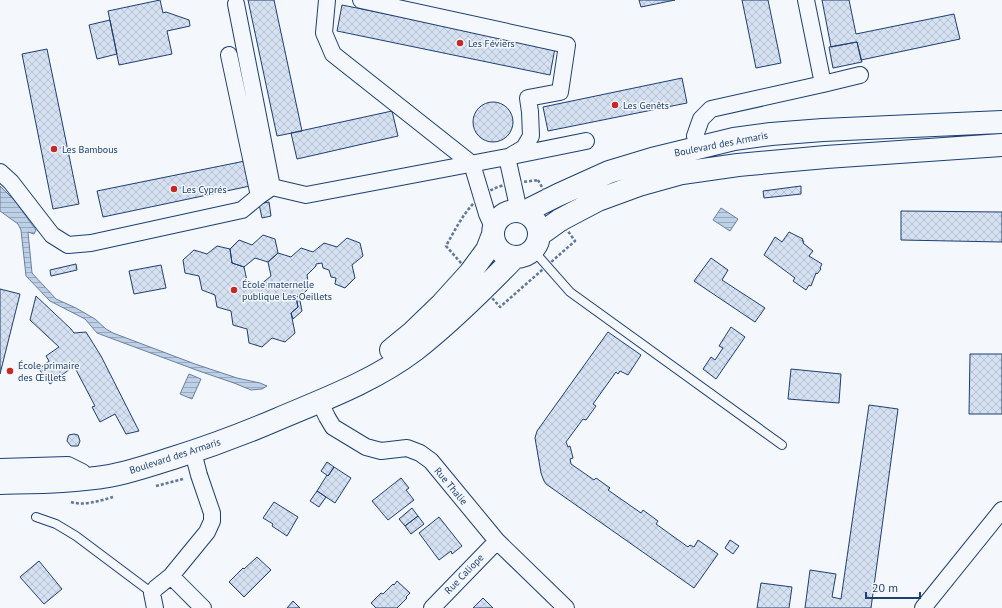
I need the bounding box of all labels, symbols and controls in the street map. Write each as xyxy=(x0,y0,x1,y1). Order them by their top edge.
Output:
place label: Les Féviers xyxy=(468,37,515,50)
marker: Les Féviers xyxy=(455,38,465,48)
place label: Les Genêts xyxy=(623,99,669,112)
marker: Les Genêts xyxy=(610,100,620,110)
street label: Boulevard des Armaris xyxy=(673,129,769,159)
place label: Les Bambous xyxy=(62,143,118,156)
marker: Les Bambous xyxy=(49,144,59,154)
place label: Les Cyprés xyxy=(182,183,227,196)
marker: Les Cyprés xyxy=(169,184,179,194)
place label: École maternelle publique Les Oeillets xyxy=(242,278,332,303)
marker: École maternelle publique Les Oeillets xyxy=(229,285,239,295)
place label: École primaire des Œillets xyxy=(18,359,79,384)
marker: École primaire des Œillets xyxy=(5,366,15,376)
street label: Boulevard des Armaris xyxy=(128,435,222,477)
street label: Rue Thalie xyxy=(431,464,471,508)
street label: Rue Caliope xyxy=(442,551,486,597)
scale bar xyxy=(866,574,920,600)
text: 20 m xyxy=(872,580,898,595)

